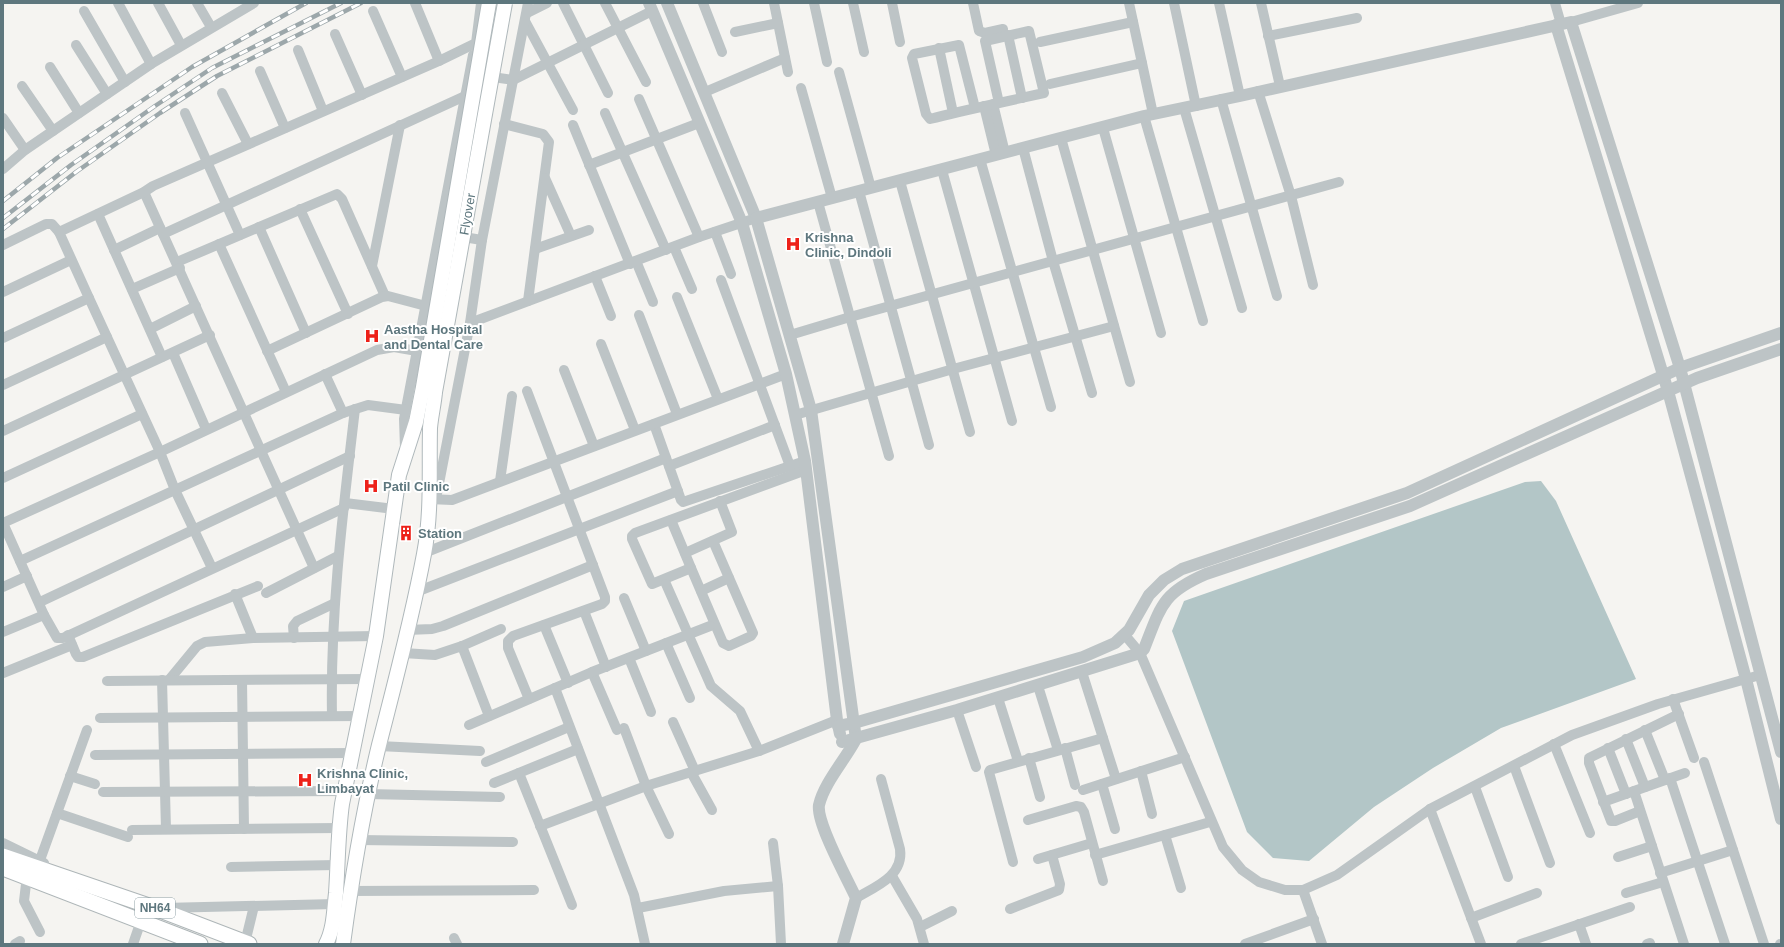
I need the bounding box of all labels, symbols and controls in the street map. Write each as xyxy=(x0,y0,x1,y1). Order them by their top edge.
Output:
street label: Flyover xyxy=(456,191,479,236)
place label: Krishna Clinic, Dindoli xyxy=(805,230,892,260)
hospital icon: Krishna Clinic, Dindoli xyxy=(784,235,802,253)
place label: Aastha Hospital and Dental Care xyxy=(384,322,483,352)
hospital icon: Aastha Hospital and Dental Care xyxy=(363,327,381,345)
hospital icon: Patil Clinic xyxy=(362,477,380,495)
place label: Patil Clinic xyxy=(383,479,449,494)
building icon: Station xyxy=(397,524,415,542)
place label: Station xyxy=(418,526,462,541)
place label: Krishna Clinic, Limbayat xyxy=(317,766,408,796)
hospital icon: Krishna Clinic, Limbayat xyxy=(296,771,314,789)
road number: NH64 xyxy=(135,898,175,918)

